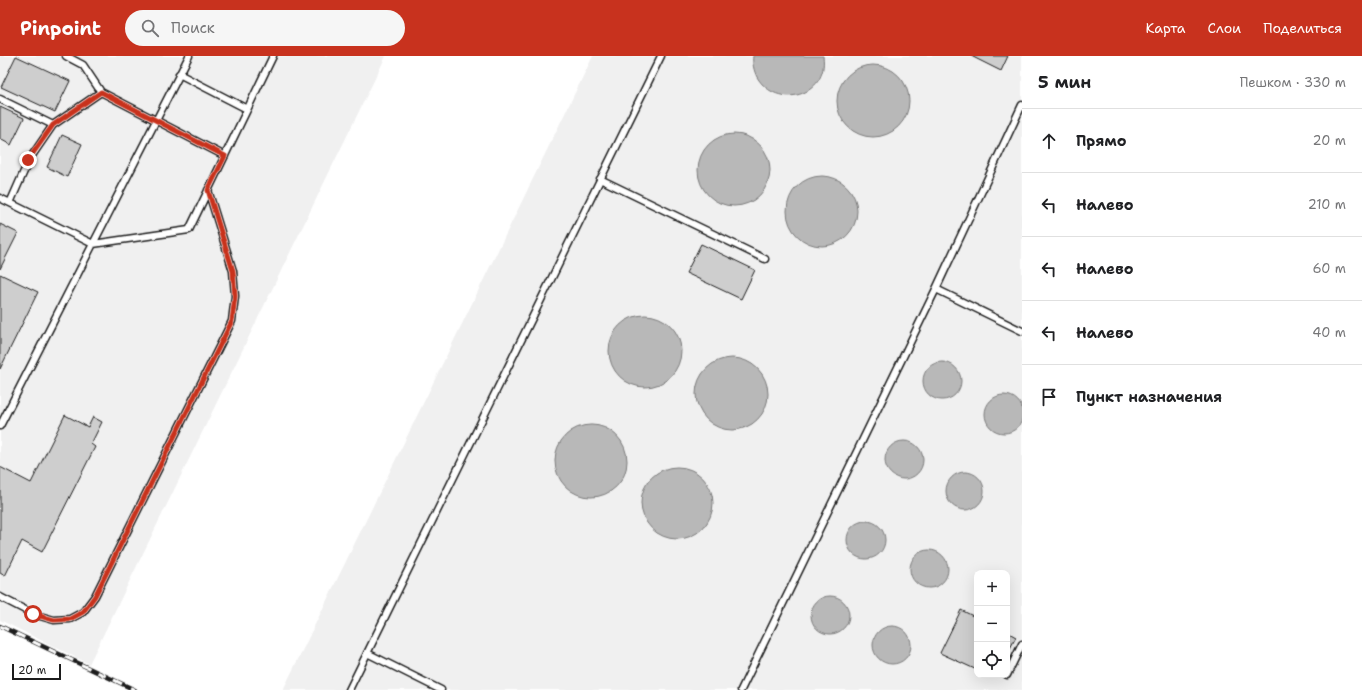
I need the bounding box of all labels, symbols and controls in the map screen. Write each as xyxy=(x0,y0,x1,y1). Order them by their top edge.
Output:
search box xyxy=(125,10,405,46)
text: Pinpoint xyxy=(20,16,101,41)
icon: search xyxy=(139,17,161,39)
text: Поиск xyxy=(171,18,215,38)
text: Карта xyxy=(1145,19,1186,37)
text: Слои xyxy=(1208,19,1241,37)
text: Поделиться xyxy=(1263,19,1342,37)
text: 5 мин xyxy=(1038,71,1091,93)
text: Пешком · 330 m xyxy=(1240,74,1346,91)
icon: ahead xyxy=(1038,130,1060,152)
text: Прямо xyxy=(1076,131,1126,151)
text: 20 m xyxy=(1313,132,1346,149)
route end xyxy=(19,151,37,169)
icon: left xyxy=(1038,194,1060,216)
text: Налево xyxy=(1076,195,1134,215)
text: 210 m xyxy=(1308,196,1346,213)
icon: left xyxy=(1038,258,1060,280)
text: Налево xyxy=(1076,259,1134,279)
text: 60 m xyxy=(1313,260,1346,277)
icon: left xyxy=(1038,322,1060,344)
text: Налево xyxy=(1076,323,1134,343)
text: 40 m xyxy=(1312,324,1346,341)
icon: arrive xyxy=(1038,386,1060,408)
text: Пункт назначения xyxy=(1076,387,1222,407)
map controls xyxy=(974,570,1010,678)
button: + xyxy=(974,570,1010,606)
route start xyxy=(24,605,42,623)
button: − xyxy=(974,606,1010,642)
button: locate xyxy=(974,642,1010,678)
scale bar xyxy=(12,662,61,681)
text: 20 m xyxy=(18,663,46,678)

